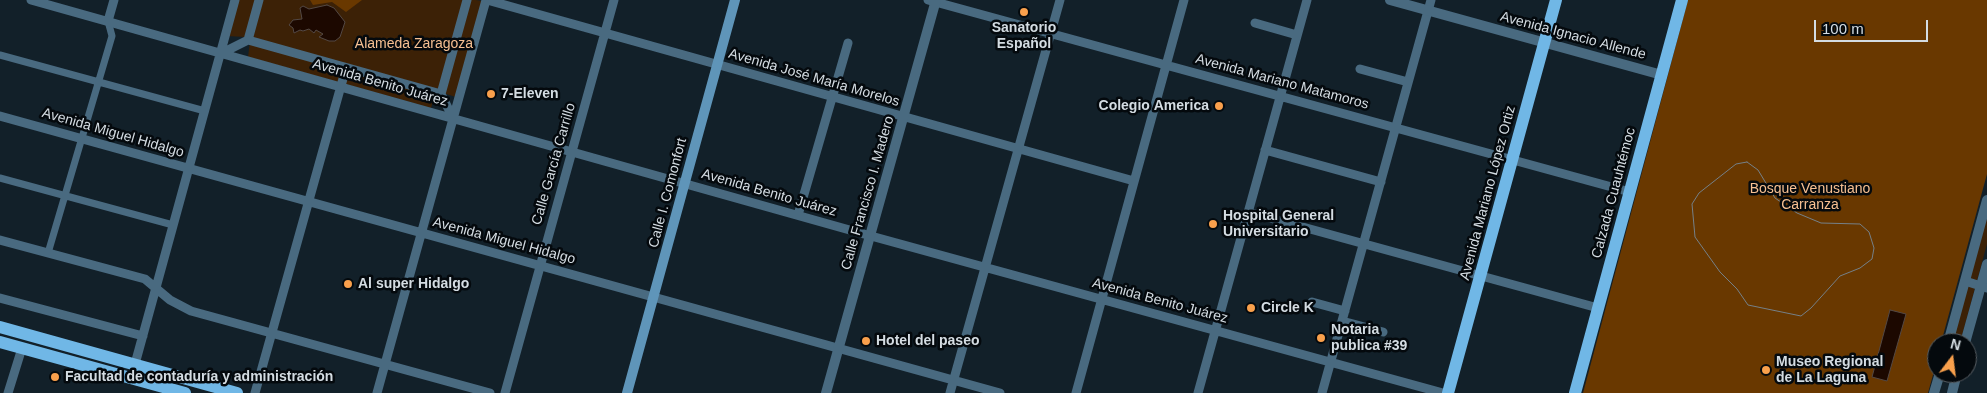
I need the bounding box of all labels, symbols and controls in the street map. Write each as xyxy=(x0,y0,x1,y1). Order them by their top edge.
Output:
marker: Sanatorio Español xyxy=(1018,6,1030,18)
street label: Avenida Ignacio Allende xyxy=(1498,8,1648,64)
scale bar xyxy=(1817,10,1931,42)
place label: Sanatorio Español xyxy=(992,20,1056,52)
text: 100 m xyxy=(1822,20,1864,37)
park label: Alameda Zaragoza xyxy=(355,36,473,52)
street label: Avenida José María Morelos xyxy=(727,46,901,110)
street label: Avenida Mariano Matamoros xyxy=(1194,51,1370,113)
street label: Avenida Benito Juárez xyxy=(310,56,450,110)
place label: 7-Eleven xyxy=(501,86,559,102)
marker: 7-Eleven xyxy=(485,88,497,100)
place label: Colegio America xyxy=(1099,98,1209,114)
marker: Colegio America xyxy=(1213,100,1225,112)
street label: Calle García Carrillo xyxy=(529,101,579,227)
street label: Avenida Mariano López Ortiz xyxy=(1457,104,1519,282)
street label: Avenida Miguel Hidalgo xyxy=(40,105,186,161)
street label: Calle Francisco I. Madero xyxy=(838,114,898,272)
street label: Calzada Cuauhtémoc xyxy=(1588,126,1640,260)
street label: Calle I. Comonfort xyxy=(645,136,691,250)
street label: Avenida Benito Juárez xyxy=(699,166,839,220)
park label: Bosque Venustiano Carranza xyxy=(1750,181,1870,213)
place label: Hospital General Universitario xyxy=(1223,208,1334,240)
street label: Avenida Miguel Hidalgo xyxy=(431,214,577,268)
marker: Hospital General Universitario xyxy=(1207,218,1219,230)
street label: Avenida Benito Juárez xyxy=(1090,275,1230,327)
place label: Al super Hidalgo xyxy=(358,276,469,292)
marker: Al super Hidalgo xyxy=(342,278,354,290)
place label: Circle K xyxy=(1261,300,1314,316)
marker: Circle K xyxy=(1245,302,1257,314)
place label: Notaria publica #39 xyxy=(1331,322,1407,354)
marker: Notaria publica #39 xyxy=(1315,332,1327,344)
place label: Hotel del paseo xyxy=(876,333,979,349)
north arrow xyxy=(1927,333,1977,383)
marker: Hotel del paseo xyxy=(860,335,872,347)
text: N xyxy=(1949,335,1963,354)
place label: Museo Regional de La Laguna xyxy=(1776,354,1883,387)
marker: Museo Regional de La Laguna xyxy=(1760,364,1772,376)
place label: Facultad de contaduría y administración xyxy=(65,369,333,385)
marker: Facultad de contaduría y administración xyxy=(49,371,61,383)

